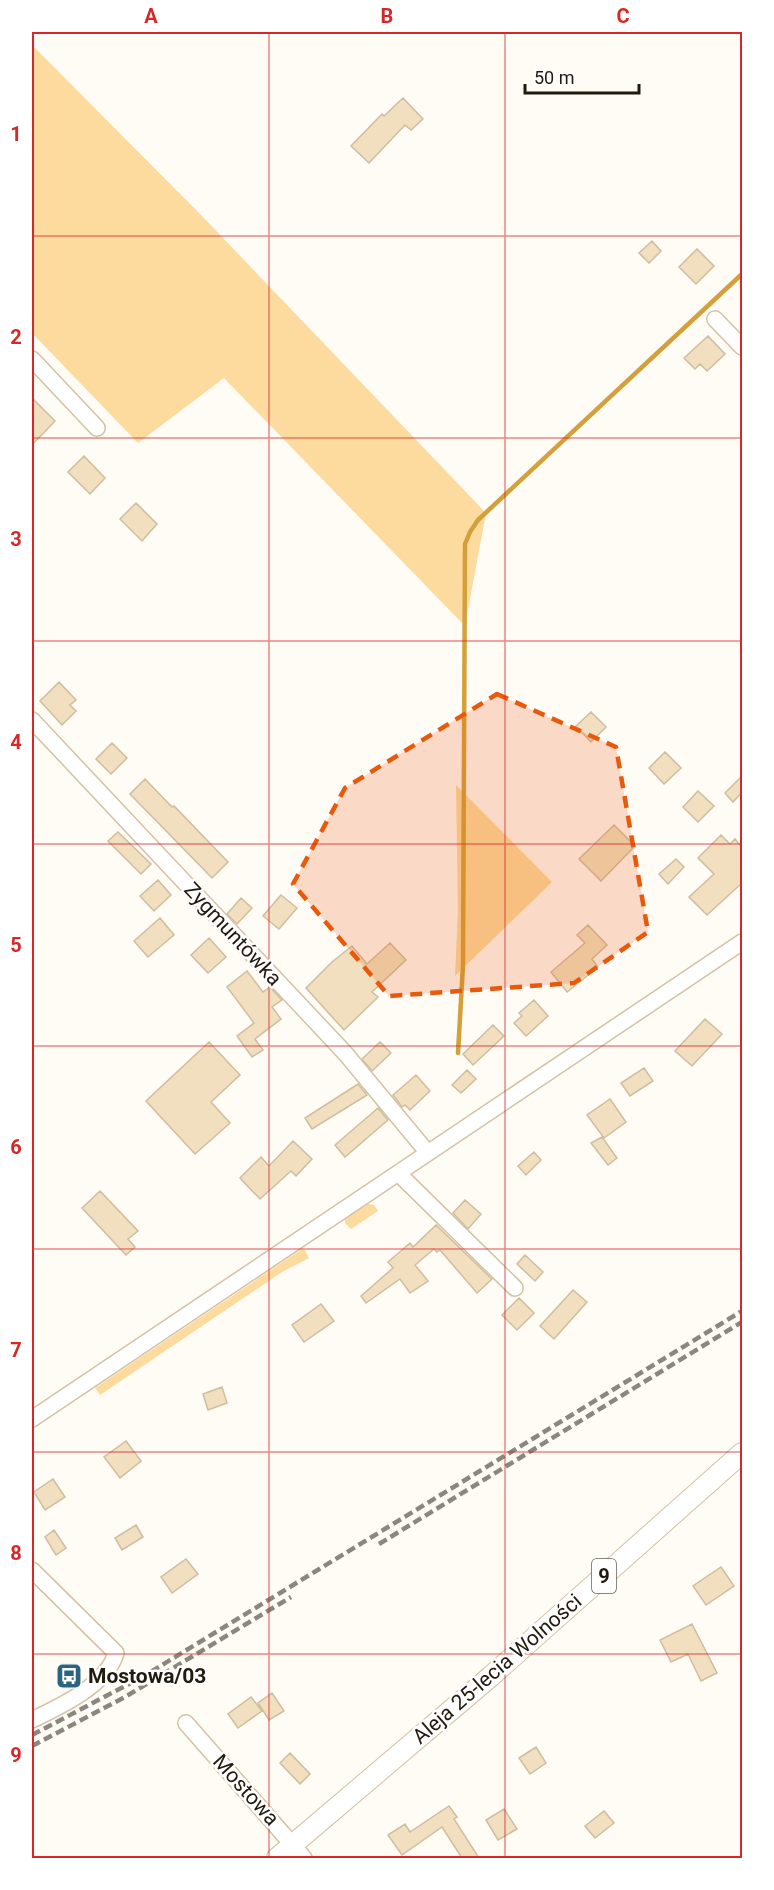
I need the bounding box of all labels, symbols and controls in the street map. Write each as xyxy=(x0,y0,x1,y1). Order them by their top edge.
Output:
text: A xyxy=(144,4,158,28)
text: B xyxy=(381,4,393,28)
text: C xyxy=(616,4,630,28)
scale bar xyxy=(525,57,639,95)
text: 50 m xyxy=(534,67,574,88)
text: 1 xyxy=(10,122,22,146)
text: 2 xyxy=(10,325,22,349)
text: 3 xyxy=(10,527,22,551)
text: 4 xyxy=(10,730,22,754)
street label: Zygmuntówka xyxy=(179,878,287,990)
text: 5 xyxy=(10,933,22,957)
text: 6 xyxy=(10,1135,22,1159)
text: 7 xyxy=(10,1338,22,1362)
text: 8 xyxy=(10,1541,22,1565)
road number: 9 xyxy=(592,1559,616,1593)
street label: Aleja 25-lecia Wolności xyxy=(408,1589,586,1749)
bus stop icon: Mostowa/03 xyxy=(54,1661,84,1691)
place label: Mostowa/03 xyxy=(88,1664,206,1688)
text: 9 xyxy=(10,1743,22,1767)
street label: Mostowa xyxy=(208,1750,284,1830)

